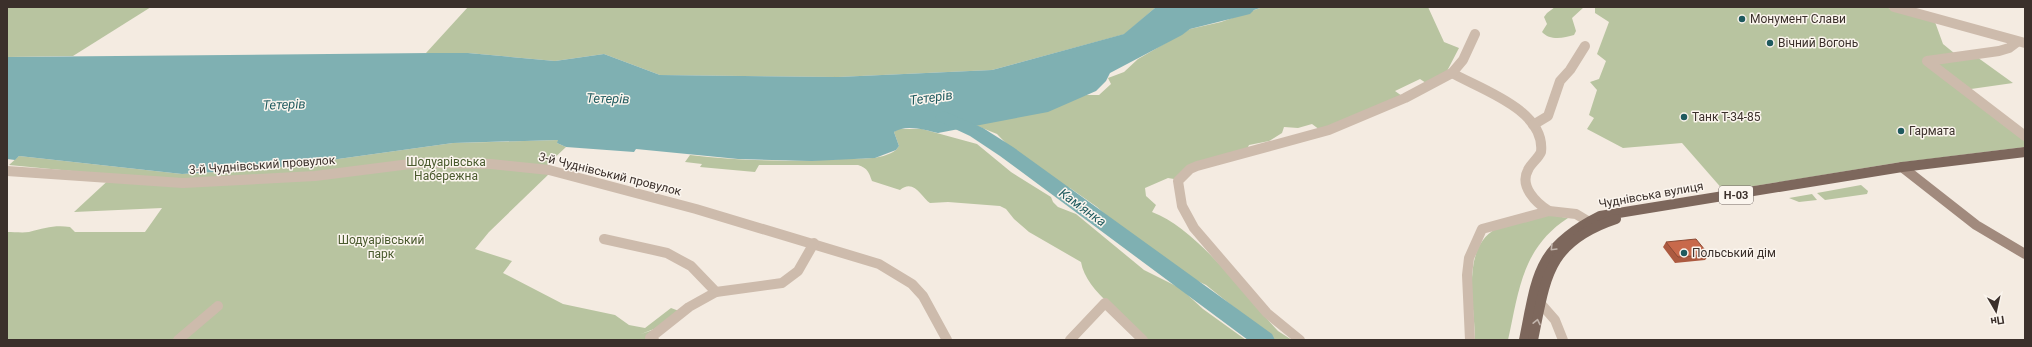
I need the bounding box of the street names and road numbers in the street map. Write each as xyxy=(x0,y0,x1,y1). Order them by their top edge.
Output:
street label: 3-й Чуднівський провулок xyxy=(537,149,683,199)
street label: 3-й Чуднівський провулок xyxy=(188,153,336,177)
street label: Чуднівська вулиця xyxy=(1598,179,1704,211)
road number: Н-03 xyxy=(1719,186,1753,204)

